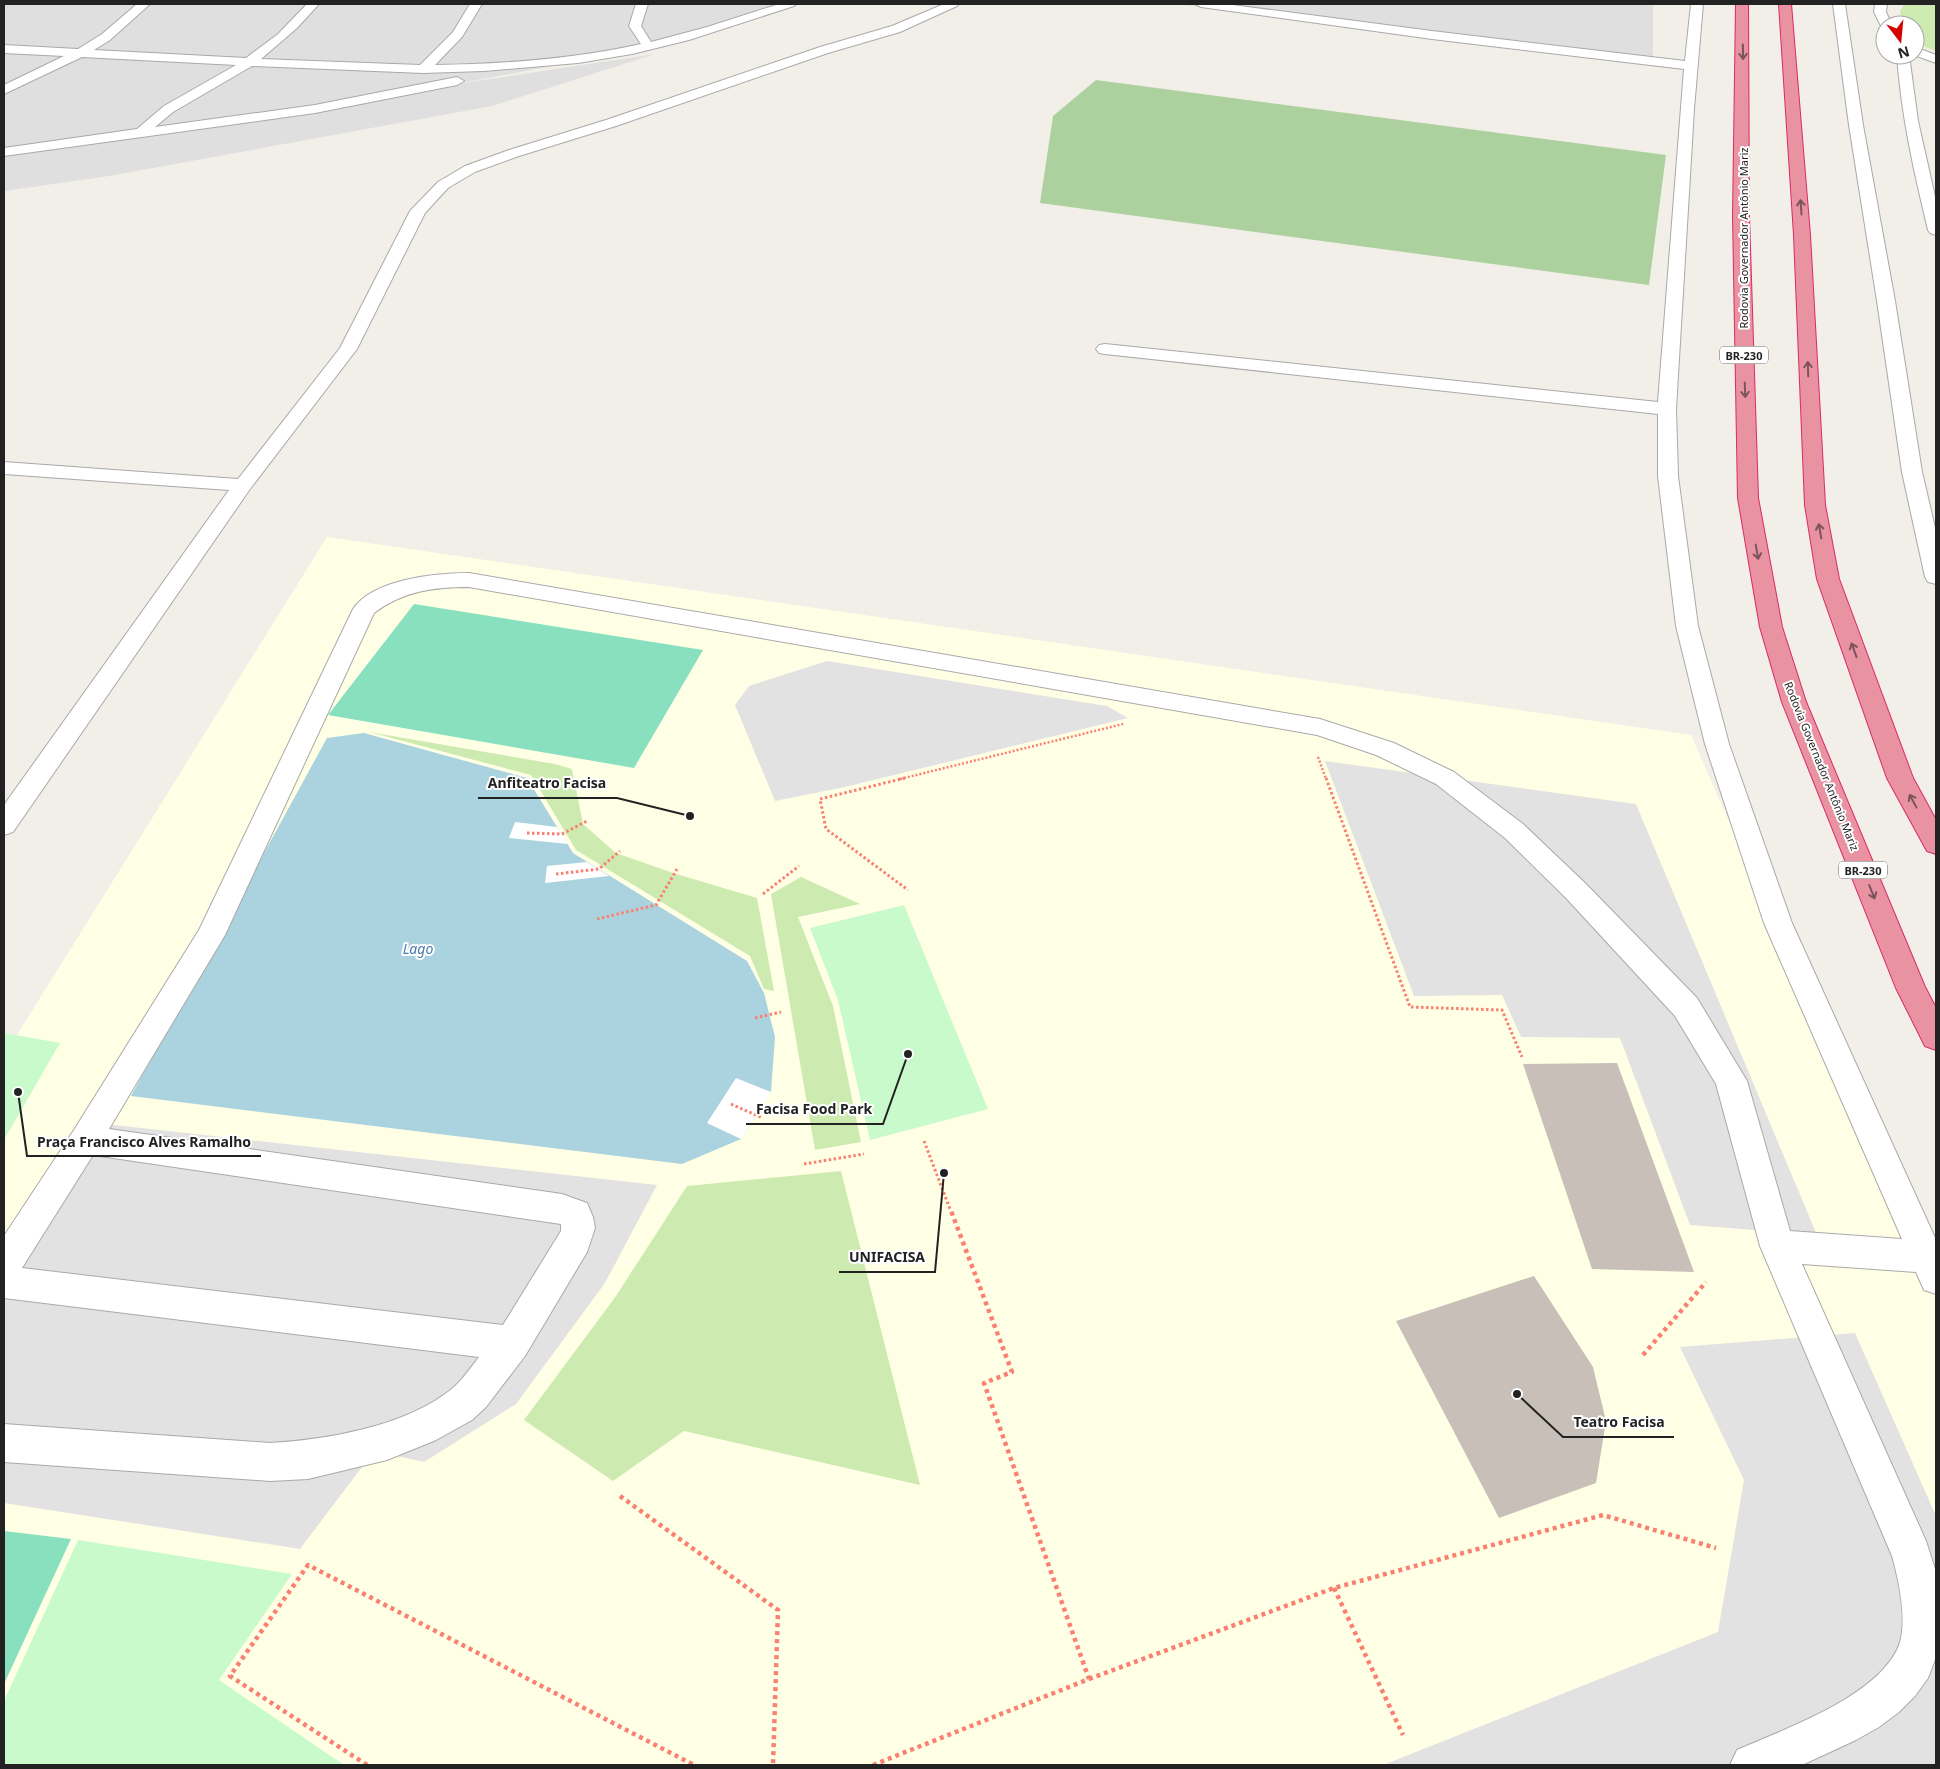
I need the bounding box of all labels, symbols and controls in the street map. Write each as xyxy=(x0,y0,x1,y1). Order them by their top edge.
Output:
north arrow xyxy=(1875,15,1925,65)
text: N xyxy=(1896,42,1912,64)
one-way arrow xyxy=(1738,44,1747,60)
street label: Rodovia Governador Antônio Mariz xyxy=(1736,147,1751,329)
one-way arrow xyxy=(1796,199,1805,215)
road number: BR-230 xyxy=(1720,346,1768,364)
one-way arrow xyxy=(1803,362,1813,378)
one-way arrow xyxy=(1740,382,1749,398)
one-way arrow xyxy=(1814,524,1824,540)
one-way arrow xyxy=(1753,543,1763,559)
one-way arrow xyxy=(1849,643,1858,659)
street label: Rodovia Governador Antônio Mariz xyxy=(1781,679,1863,853)
callout: Anfiteatro Facisa xyxy=(478,769,617,798)
text: Anfiteatro Facisa xyxy=(488,773,606,792)
one-way arrow xyxy=(1908,794,1918,809)
road number: BR-230 xyxy=(1839,862,1887,878)
one-way arrow xyxy=(1869,885,1878,900)
water label: Lago xyxy=(403,939,433,958)
callout: Facisa Food Park xyxy=(746,1095,883,1124)
text: Facisa Food Park xyxy=(756,1099,872,1118)
callout: Praça Francisco Alves Ramalho xyxy=(27,1127,261,1156)
text: Praça Francisco Alves Ramalho xyxy=(37,1132,251,1151)
callout: UNIFACISA xyxy=(839,1243,935,1272)
text: UNIFACISA xyxy=(849,1247,925,1266)
callout: Teatro Facisa xyxy=(1563,1408,1674,1437)
text: Teatro Facisa xyxy=(1573,1412,1665,1431)

